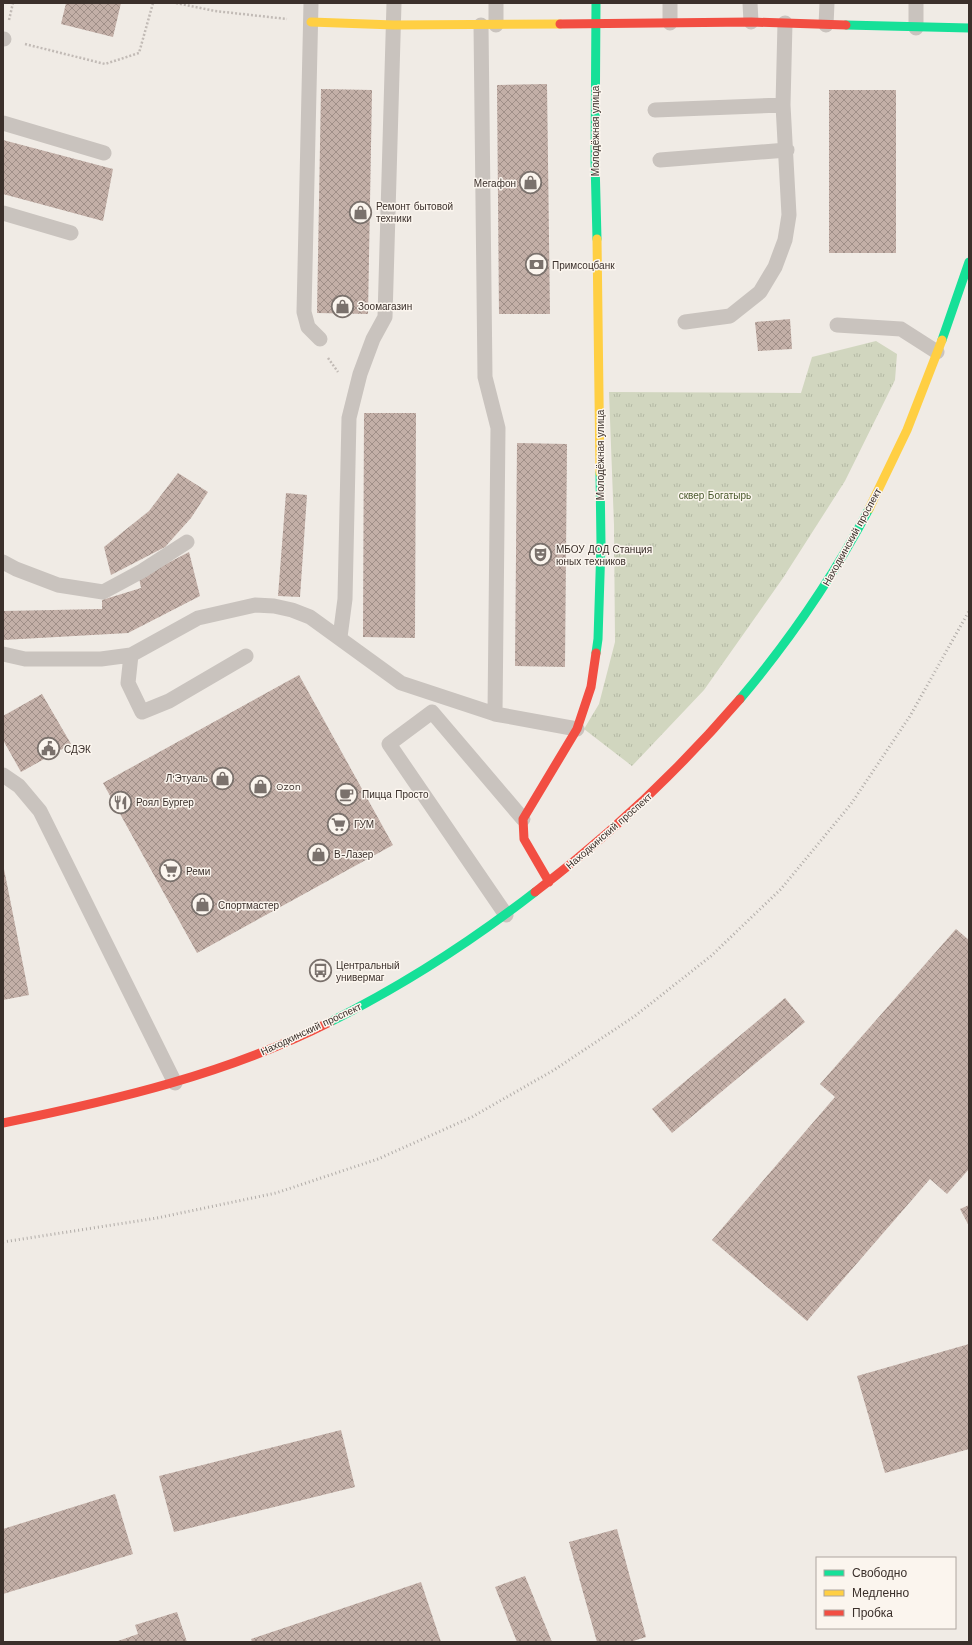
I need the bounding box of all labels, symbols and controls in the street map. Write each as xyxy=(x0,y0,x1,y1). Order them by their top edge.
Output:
street label: Молодёжная улица xyxy=(590,85,601,176)
shop icon: Мегафон xyxy=(518,170,544,196)
place label: Мегафон xyxy=(474,178,516,189)
shop icon: Ремонт бытовой техники xyxy=(347,199,373,225)
place label: Ремонт бытовой техники xyxy=(376,201,453,224)
bank icon: Примсоцбанк xyxy=(524,252,550,278)
place label: Примсоцбанк xyxy=(552,260,615,271)
shop icon: Зоомагазин xyxy=(329,293,355,319)
place label: Зоомагазин xyxy=(358,301,412,312)
street label: Молодёжная улица xyxy=(595,409,606,500)
street label: Находкинский проспект xyxy=(821,486,884,588)
park label: сквер Богатырь xyxy=(679,490,751,501)
theatre icon: МБОУ ДОД Станция юных техников xyxy=(528,542,554,568)
place label: МБОУ ДОД Станция юных техников xyxy=(556,544,652,567)
public building icon: СДЭК xyxy=(35,736,61,762)
place label: СДЭК xyxy=(64,744,91,755)
shop icon: Л'Этуаль xyxy=(210,765,236,791)
place label: Л'Этуаль xyxy=(166,773,208,784)
shop icon: Ozon xyxy=(247,773,273,799)
place label: Ozon xyxy=(276,781,301,792)
cafe icon: Пицца Просто xyxy=(334,781,360,807)
restaurant icon: Роял Бургер xyxy=(108,789,134,815)
place label: Пицца Просто xyxy=(362,789,429,800)
street label: Находкинский проспект xyxy=(564,791,654,871)
place label: Роял Бургер xyxy=(136,797,194,808)
supermarket icon: ГУМ xyxy=(325,811,351,837)
place label: ГУМ xyxy=(354,819,374,830)
shop icon: В-Лазер xyxy=(306,841,332,867)
place label: В-Лазер xyxy=(334,849,374,860)
supermarket icon: Реми xyxy=(158,858,184,884)
place label: Реми xyxy=(186,866,210,877)
shop icon: Спортмастер xyxy=(189,892,215,918)
place label: Спортмастер xyxy=(218,900,280,911)
bus stop icon: Центральный универмаг xyxy=(308,958,334,984)
place label: Центральный универмаг xyxy=(336,960,400,983)
street label: Находкинский проспект xyxy=(259,1001,363,1057)
legend xyxy=(816,1557,956,1629)
text: Свободно xyxy=(852,1566,907,1580)
text: Медленно xyxy=(852,1586,909,1600)
text: Пробка xyxy=(852,1606,893,1620)

